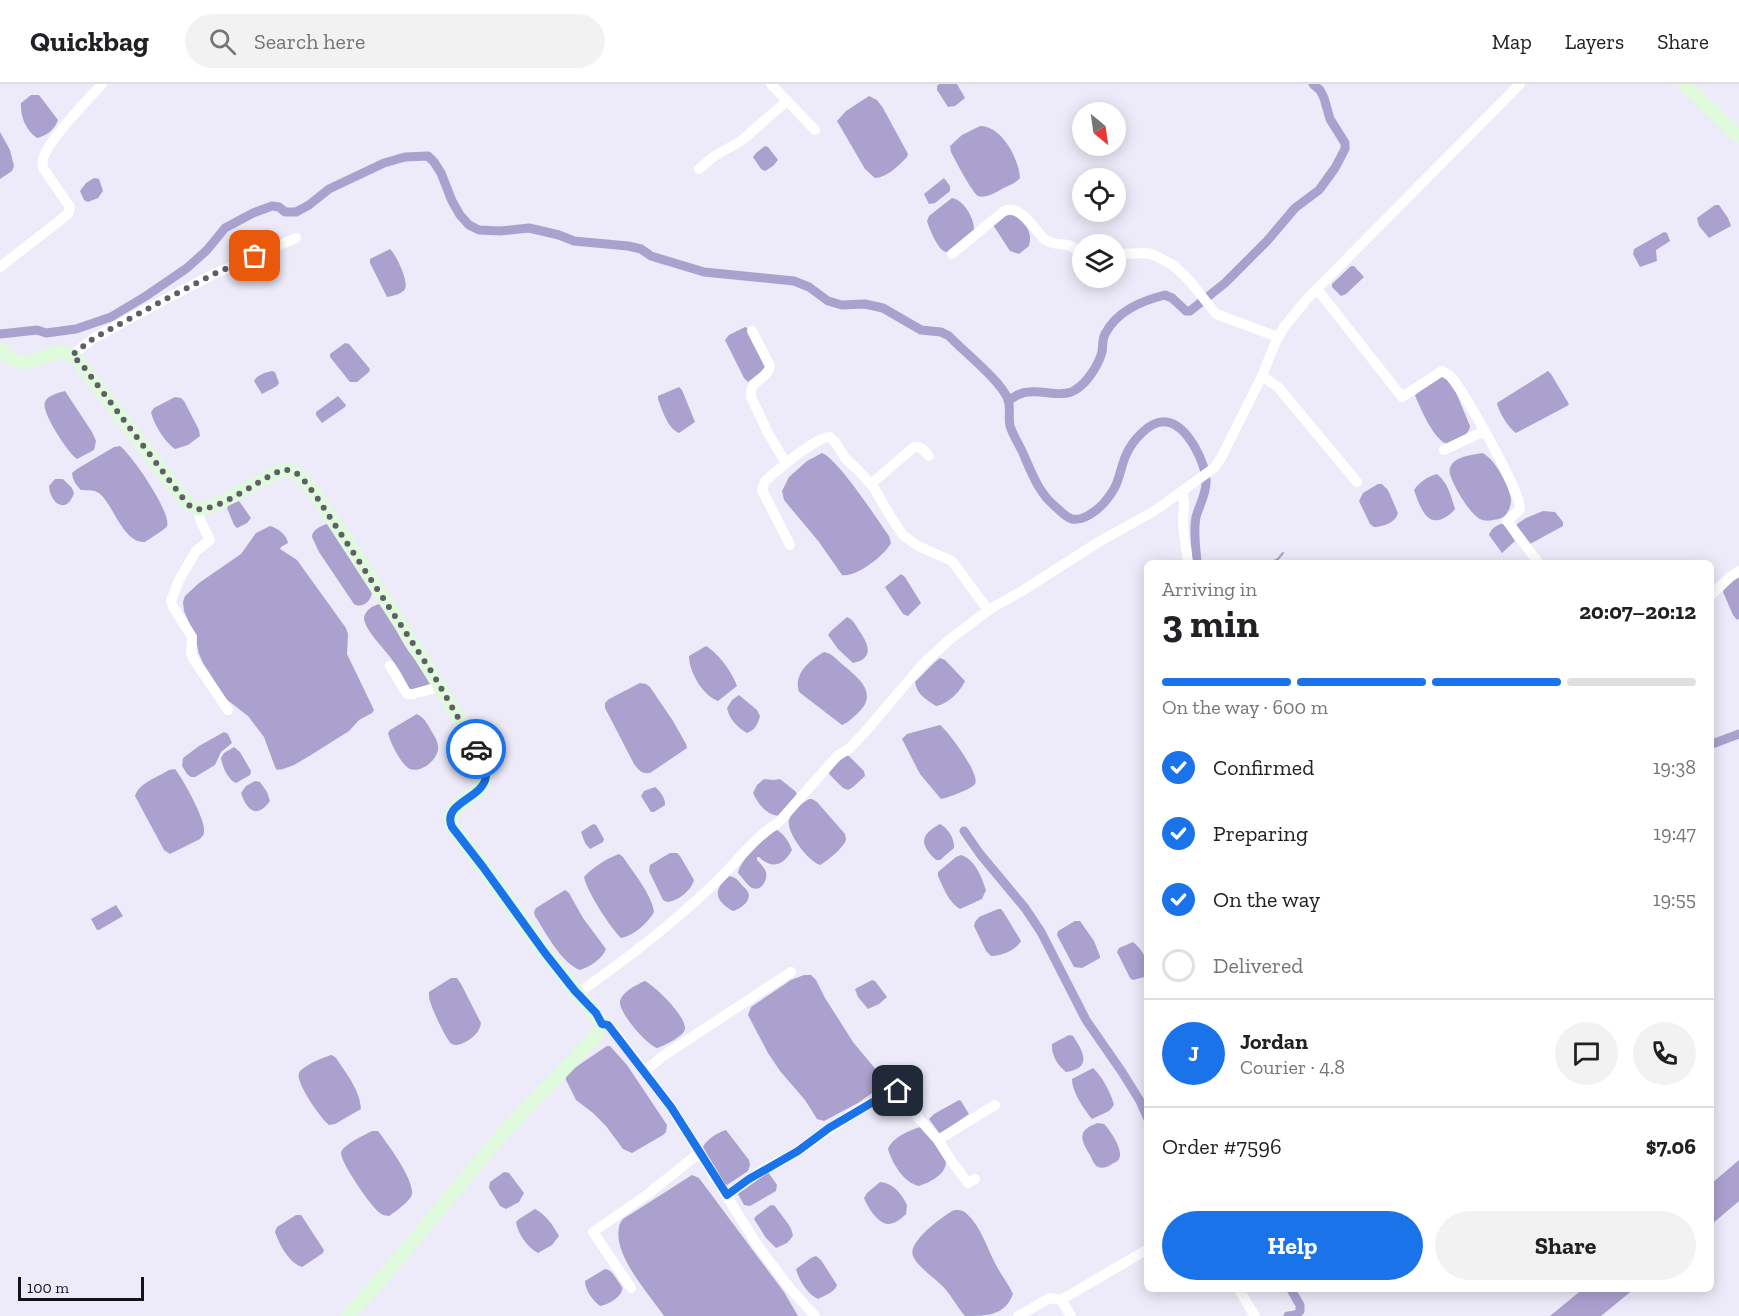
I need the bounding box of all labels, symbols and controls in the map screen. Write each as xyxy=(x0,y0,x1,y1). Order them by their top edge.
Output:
search box xyxy=(185,14,605,68)
text: Quickbag xyxy=(30,25,149,58)
icon: search xyxy=(206,25,239,58)
text: Search here xyxy=(254,28,365,55)
text: Map xyxy=(1492,29,1532,54)
text: Layers xyxy=(1565,29,1624,54)
text: Share xyxy=(1657,29,1709,54)
north arrow xyxy=(1072,102,1126,156)
map controls xyxy=(1072,102,1126,288)
button: locate xyxy=(1072,168,1126,222)
pin xyxy=(229,230,280,281)
button: layers xyxy=(1072,234,1126,288)
icon: bag xyxy=(238,239,271,272)
text: Arriving in xyxy=(1162,577,1257,601)
text: 20:07–20:12 xyxy=(1579,598,1696,625)
text: 3 min xyxy=(1162,600,1259,647)
text: On the way · 600 m xyxy=(1162,695,1328,719)
courier xyxy=(446,719,506,779)
icon: car xyxy=(460,733,493,766)
icon: check xyxy=(1162,751,1195,784)
text: Confirmed xyxy=(1213,754,1314,781)
text: 19:38 xyxy=(1653,755,1696,779)
icon: check xyxy=(1162,817,1195,850)
text: Preparing xyxy=(1213,820,1308,847)
text: 19:47 xyxy=(1653,821,1696,845)
icon: check xyxy=(1162,883,1195,916)
text: On the way xyxy=(1213,886,1320,913)
text: 19:55 xyxy=(1653,887,1696,911)
text: Delivered xyxy=(1213,952,1303,979)
button: chat xyxy=(1555,1022,1618,1085)
button: phone xyxy=(1633,1022,1696,1085)
text: Jordan xyxy=(1240,1028,1308,1055)
text: J xyxy=(1188,1040,1199,1067)
text: Courier · 4.8 xyxy=(1240,1055,1345,1079)
pin xyxy=(872,1065,923,1116)
icon: home xyxy=(881,1074,914,1107)
text: Order #7596 xyxy=(1162,1133,1282,1160)
text: $7.06 xyxy=(1646,1133,1696,1160)
button: Help xyxy=(1162,1211,1423,1280)
button: Share xyxy=(1435,1211,1696,1280)
scale bar xyxy=(18,1274,144,1302)
text: 100 m xyxy=(27,1278,69,1297)

